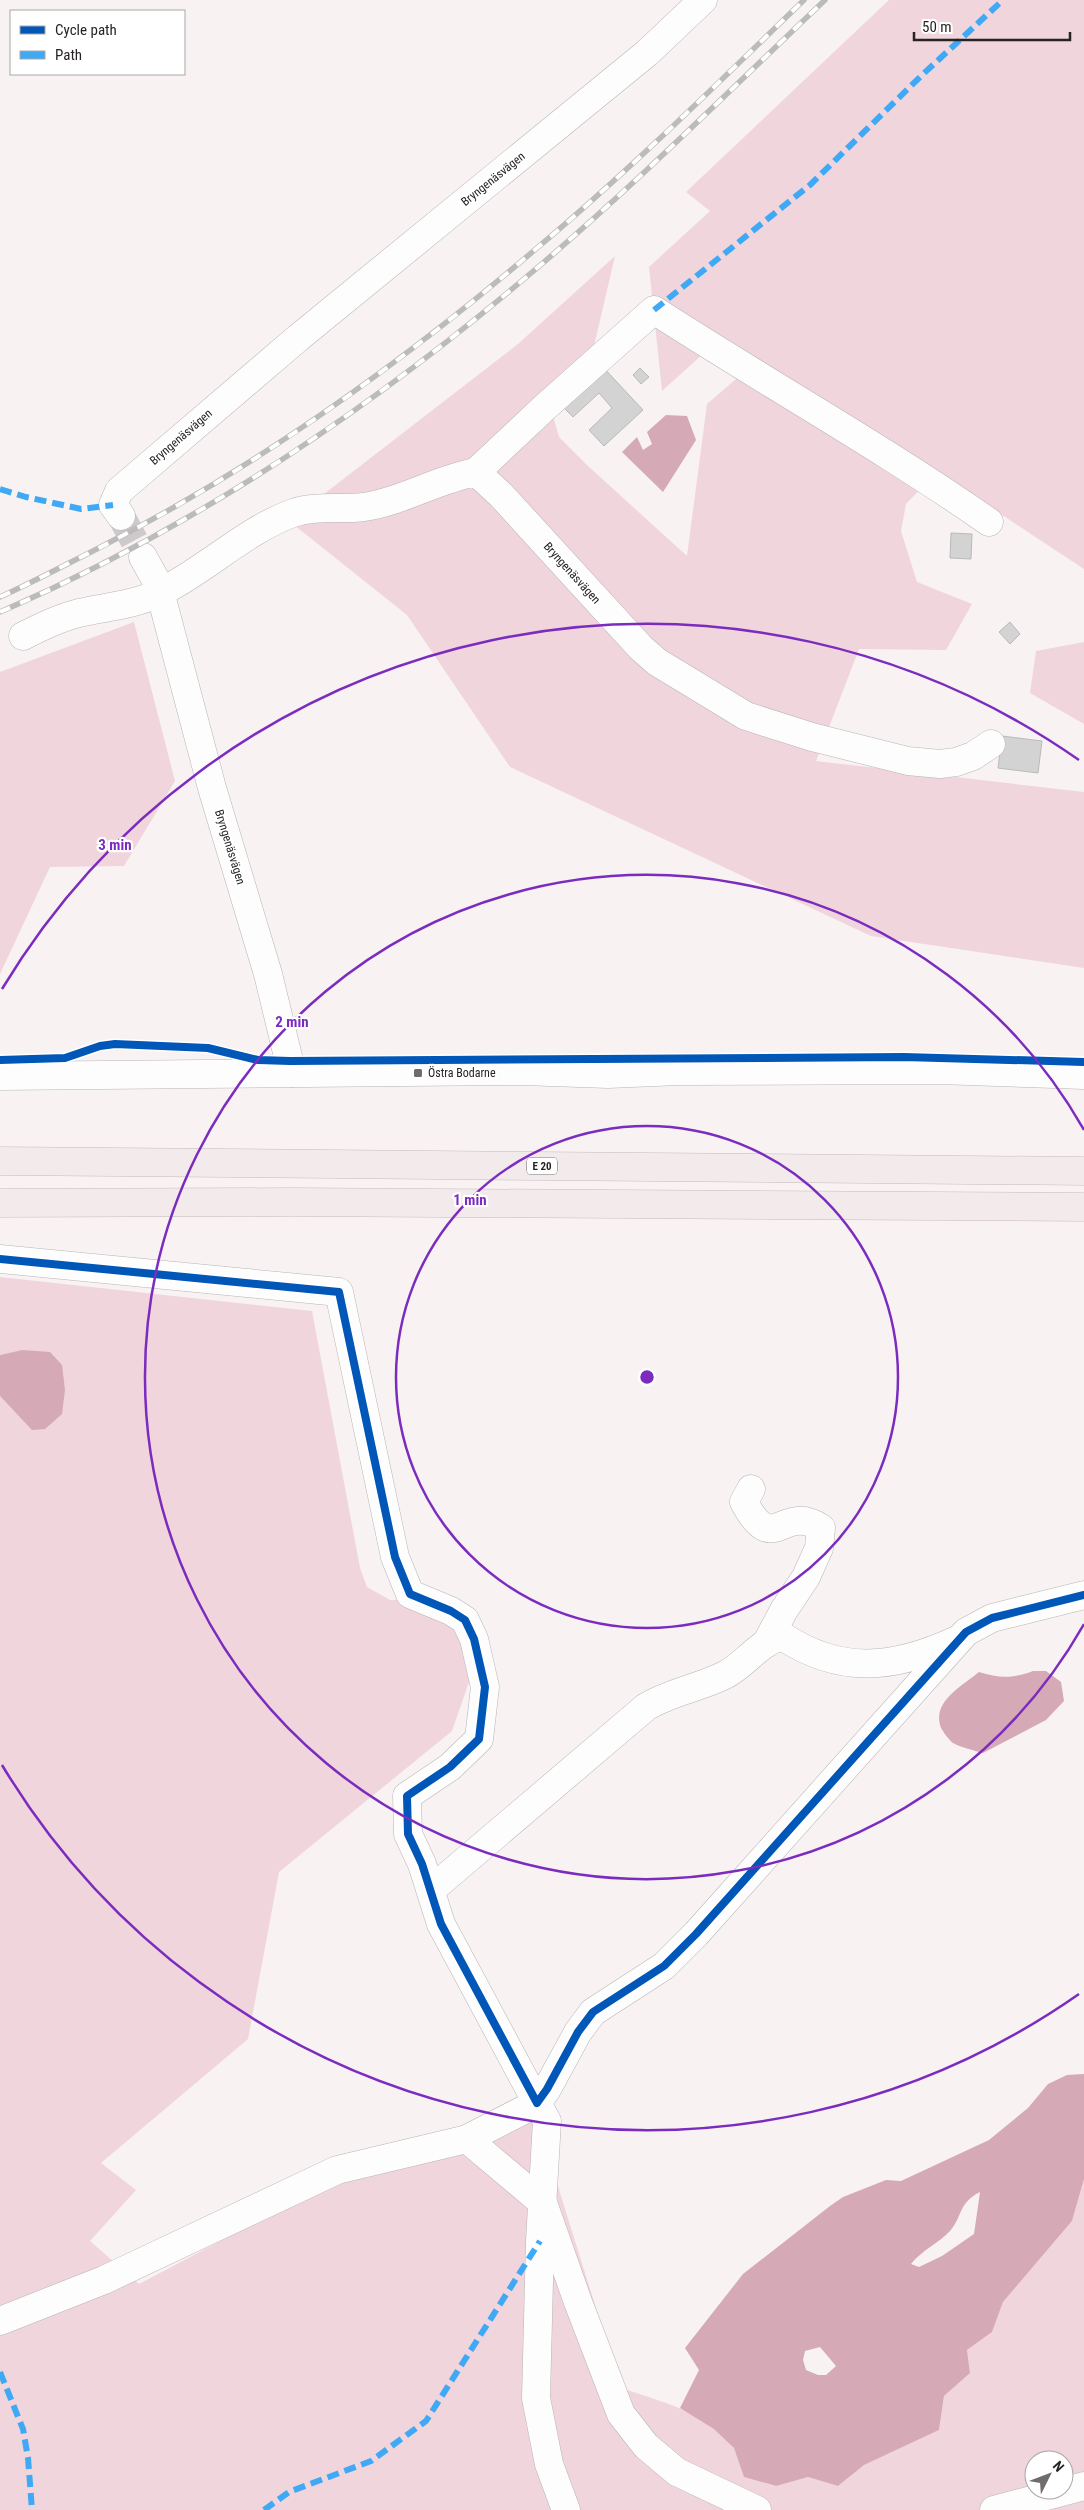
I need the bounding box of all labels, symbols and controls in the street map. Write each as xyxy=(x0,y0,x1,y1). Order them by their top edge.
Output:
legend xyxy=(10,10,185,75)
scale bar xyxy=(914,10,1070,42)
text: 50 m xyxy=(922,18,952,36)
text: Cycle path xyxy=(55,21,117,39)
text: Path xyxy=(55,46,82,64)
street label: Bryngenäsvägen xyxy=(458,149,528,209)
street label: Bryngenäsvägen xyxy=(147,406,215,468)
street label: Bryngenäsvägen xyxy=(541,539,603,607)
street label: Bryngenäsvägen xyxy=(212,808,248,886)
text: 3 min xyxy=(98,836,132,854)
text: 2 min xyxy=(275,1013,309,1031)
place label: Östra Bodarne xyxy=(428,1065,496,1080)
marker: Östra Bodarne xyxy=(412,1067,424,1079)
road number: E 20 xyxy=(527,1158,557,1174)
text: 1 min xyxy=(453,1191,487,1209)
centre of rings xyxy=(638,1368,656,1386)
north arrow xyxy=(1024,2450,1074,2500)
text: N xyxy=(1050,2458,1067,2475)

